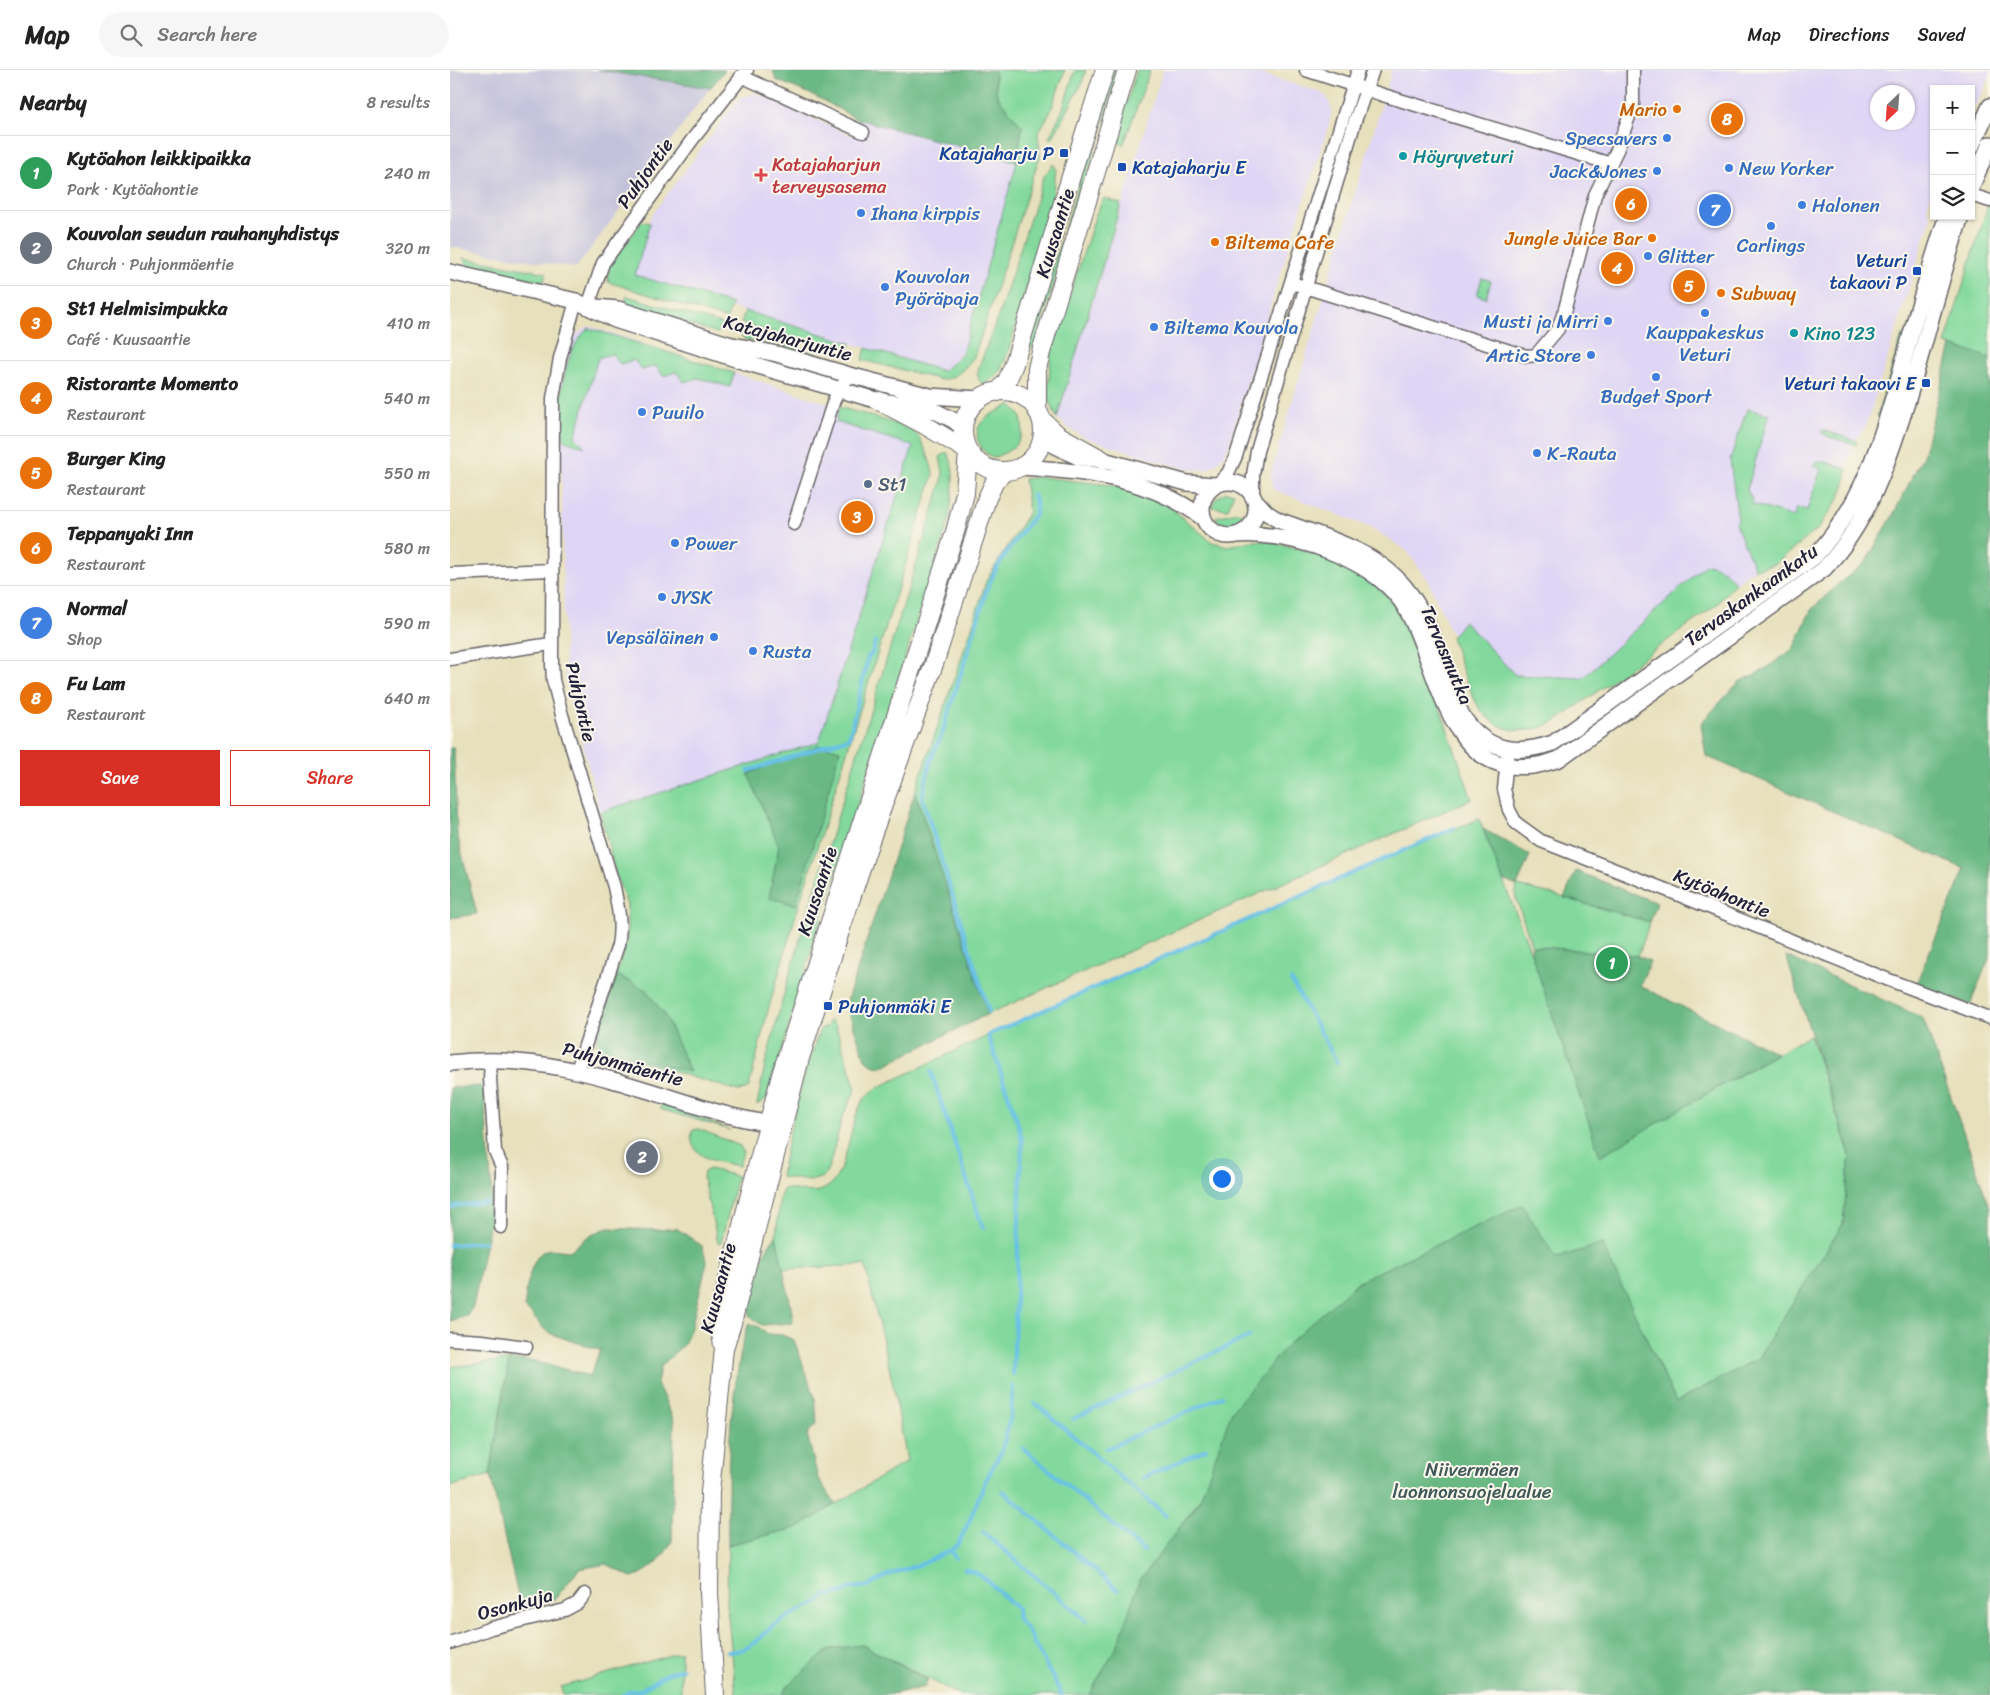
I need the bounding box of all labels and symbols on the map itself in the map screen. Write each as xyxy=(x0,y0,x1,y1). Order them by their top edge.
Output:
north arrow xyxy=(1870,85,1915,130)
place label: Mario xyxy=(1620,93,1667,126)
pin: 8 xyxy=(1711,100,1743,138)
marker: Mario xyxy=(1671,103,1683,115)
place label: Specsavers xyxy=(1565,122,1657,155)
street label: Puhjontie xyxy=(608,130,682,216)
marker: Specsavers xyxy=(1661,132,1673,144)
place label: Katajaharju P xyxy=(939,137,1054,170)
place label: Höyryveturi xyxy=(1413,140,1514,173)
marker: Katajaharju P xyxy=(1058,147,1070,159)
place label: Katajaharjun terveysasema xyxy=(772,148,887,203)
marker: Höyryveturi xyxy=(1397,150,1409,162)
place label: Katajaharju E xyxy=(1132,151,1247,184)
place label: New Yorker xyxy=(1739,152,1834,185)
place label: Jack&Jones xyxy=(1549,155,1647,188)
marker: Katajaharju E xyxy=(1116,161,1128,173)
marker: New Yorker xyxy=(1723,162,1735,174)
marker: Jack&Jones xyxy=(1651,165,1663,177)
marker: Katajaharjun terveysasema xyxy=(754,168,768,182)
street label: Kuusaantie xyxy=(1026,184,1084,282)
pin: 6 xyxy=(1615,185,1647,223)
place label: Halonen xyxy=(1812,189,1880,222)
pin: 7 xyxy=(1699,191,1731,229)
place label: Ihana kirppis xyxy=(870,197,980,230)
marker: Halonen xyxy=(1796,199,1808,211)
marker: Ihana kirppis xyxy=(855,207,867,219)
marker: Carlings xyxy=(1765,220,1777,232)
place label: Jungle Juice Bar xyxy=(1504,222,1643,255)
place label: Biltema Cafe xyxy=(1225,226,1335,259)
place label: Carlings xyxy=(1737,229,1806,262)
marker: Jungle Juice Bar xyxy=(1646,232,1658,244)
marker: Biltema Cafe xyxy=(1209,236,1221,248)
place label: Glitter xyxy=(1658,240,1715,273)
place label: Veturi takaovi P xyxy=(1830,244,1908,299)
pin: 4 xyxy=(1601,249,1633,287)
marker: Glitter xyxy=(1642,250,1654,262)
place label: Kouvolan Pyöräpaja xyxy=(895,260,979,315)
marker: Veturi takaovi P xyxy=(1911,265,1923,277)
pin: 5 xyxy=(1673,267,1705,305)
place label: Subway xyxy=(1731,277,1796,310)
marker: Kouvolan Pyöräpaja xyxy=(879,281,891,293)
marker: Subway xyxy=(1715,287,1727,299)
street label: Katajaharjuntie xyxy=(720,305,856,371)
place label: Musti ja Mirri xyxy=(1483,305,1599,338)
marker: Kauppakeskus Veturi xyxy=(1699,307,1711,319)
place label: Biltema Kouvola xyxy=(1164,311,1299,344)
marker: Musti ja Mirri xyxy=(1602,315,1614,327)
place label: Kauppakeskus Veturi xyxy=(1646,316,1764,371)
place label: Kino 123 xyxy=(1804,317,1876,350)
marker: Biltema Kouvola xyxy=(1148,321,1160,333)
marker: Kino 123 xyxy=(1788,327,1800,339)
place label: Artic Store xyxy=(1485,339,1581,372)
marker: Artic Store xyxy=(1585,349,1597,361)
place label: Veturi takaovi E xyxy=(1784,367,1917,400)
marker: Budget Sport xyxy=(1650,371,1662,383)
marker: Veturi takaovi E xyxy=(1920,377,1932,389)
place label: Budget Sport xyxy=(1601,380,1713,413)
place label: Puuilo xyxy=(652,396,705,429)
marker: Puuilo xyxy=(636,406,648,418)
place label: K-Rauta xyxy=(1547,437,1617,470)
marker: K-Rauta xyxy=(1531,447,1543,459)
place label: St1 xyxy=(878,468,906,501)
marker: St1 xyxy=(862,478,874,490)
pin: 3 xyxy=(841,498,873,536)
place label: Power xyxy=(685,527,738,560)
street label: Tervaskankaankatu xyxy=(1677,535,1825,655)
marker: Power xyxy=(669,537,681,549)
place label: JYSK xyxy=(671,581,713,614)
marker: JYSK xyxy=(656,591,668,603)
street label: Tervasmutka xyxy=(1411,600,1483,710)
place label: Vepsäläinen xyxy=(606,621,704,654)
marker: Vepsäläinen xyxy=(708,631,720,643)
place label: Rusta xyxy=(763,635,812,668)
marker: Rusta xyxy=(747,645,759,657)
street label: Puhjontie xyxy=(556,659,606,745)
street label: Kuusaantie xyxy=(787,842,847,940)
street label: Kytöahontie xyxy=(1668,859,1776,928)
pin: 1 xyxy=(1596,944,1628,982)
place label: Puhjonmäki E xyxy=(838,990,952,1023)
marker: Puhjonmäki E xyxy=(822,1000,834,1012)
street label: Puhjonmäentie xyxy=(559,1032,687,1096)
pin: 2 xyxy=(626,1138,658,1176)
your location xyxy=(1209,1166,1235,1192)
street label: Kuusaantie xyxy=(690,1239,746,1337)
park label: Niivermäen luonnonsuojelualue xyxy=(1392,1453,1552,1508)
street label: Osonkuja xyxy=(474,1578,557,1630)

